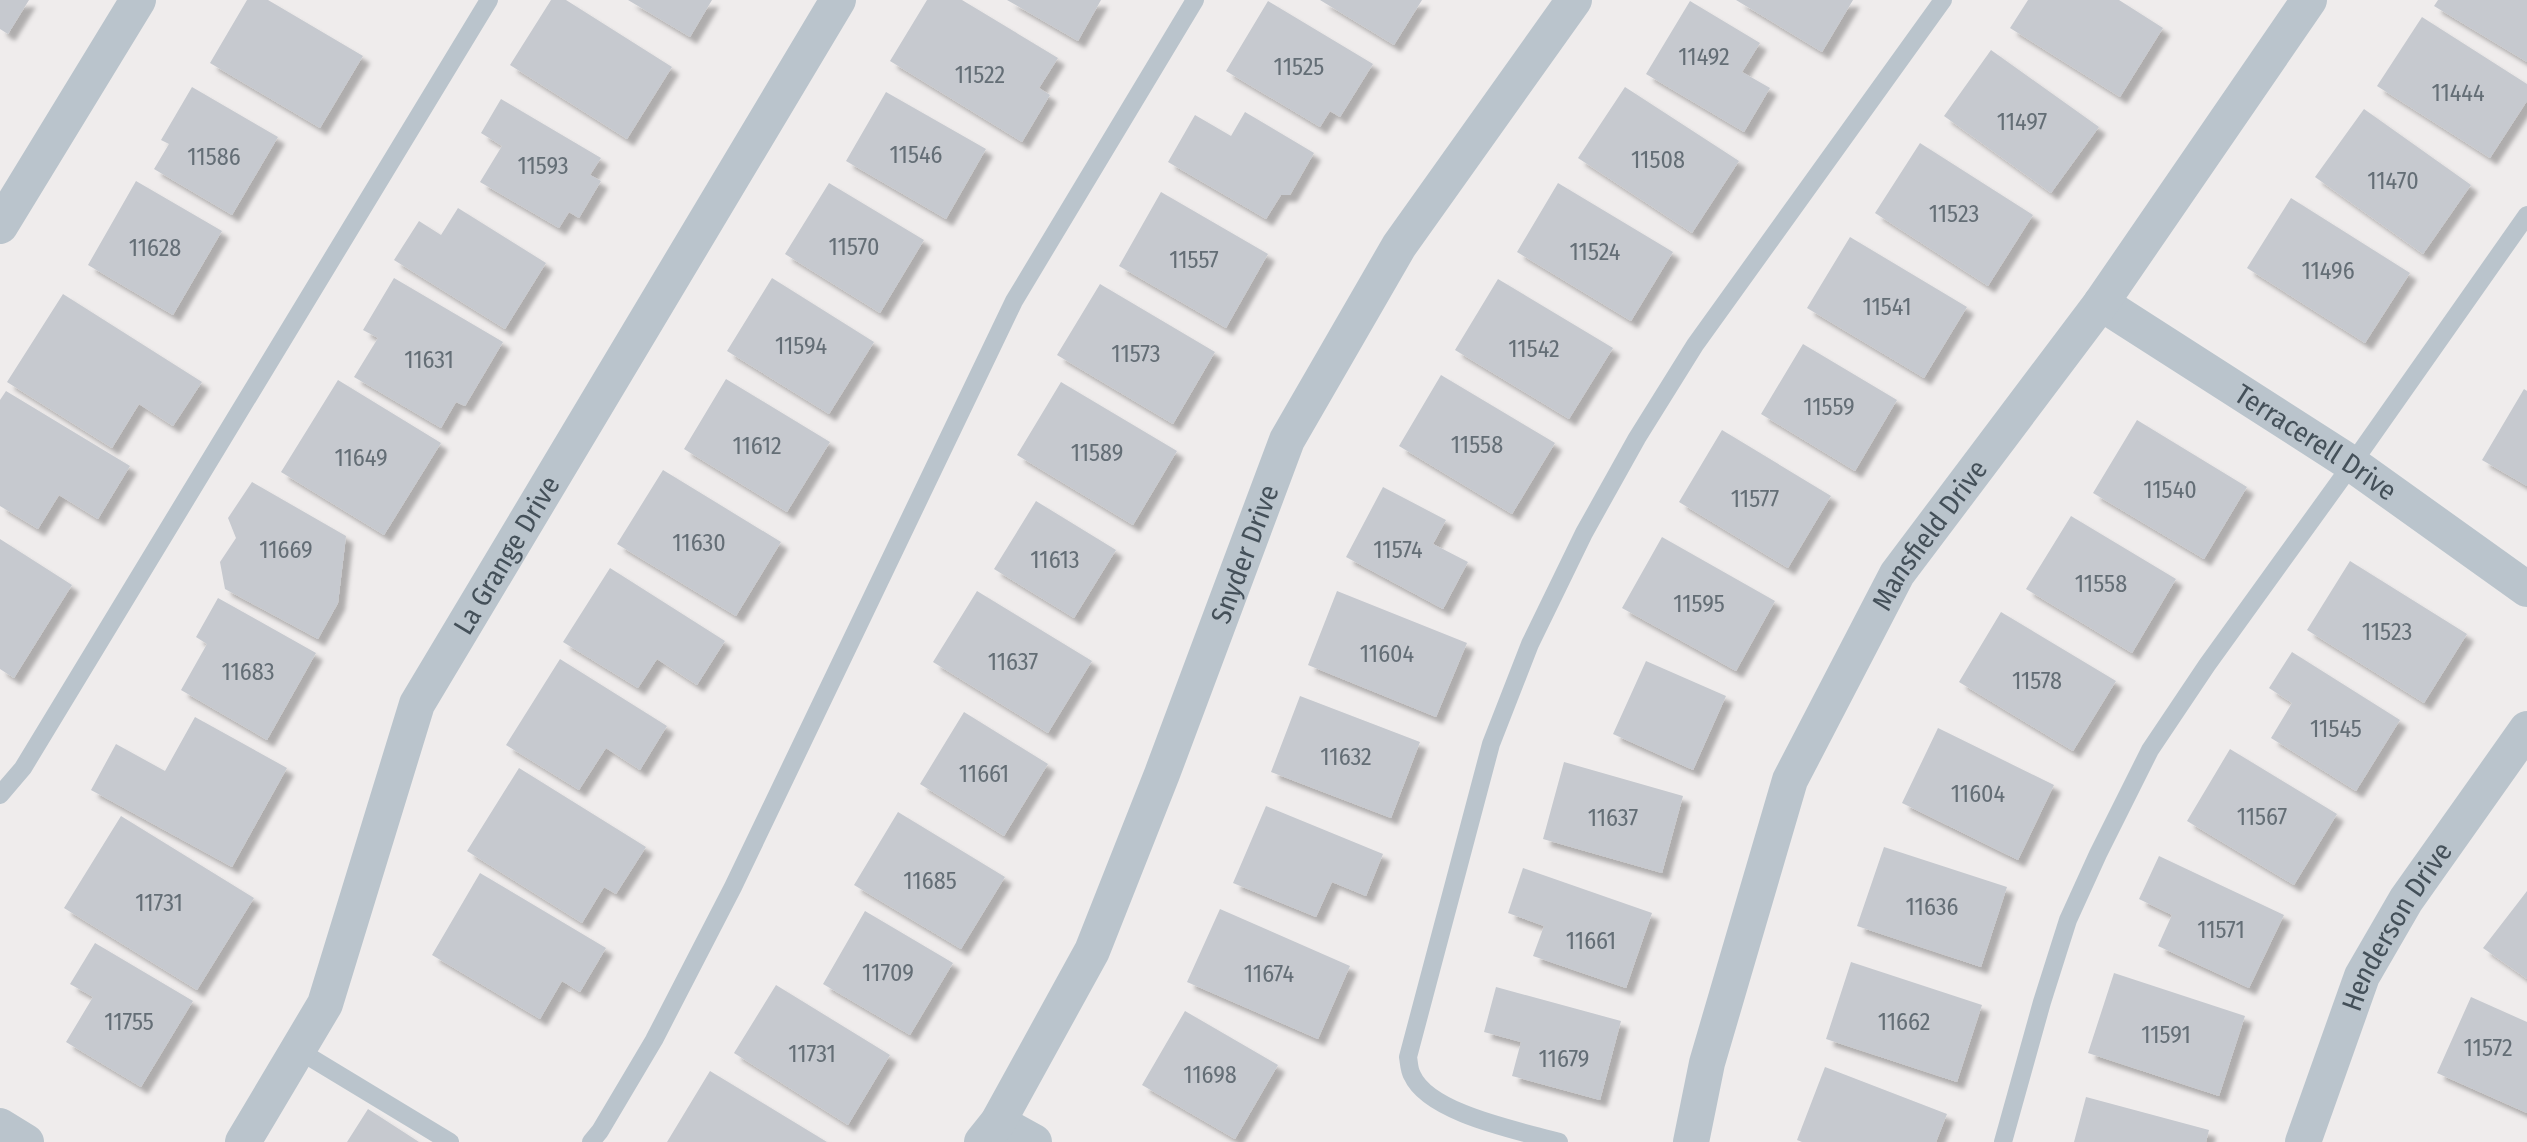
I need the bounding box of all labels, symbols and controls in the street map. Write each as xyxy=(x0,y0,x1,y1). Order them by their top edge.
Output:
house number: 11492 xyxy=(1678,43,1730,71)
house number: 11525 xyxy=(1274,53,1324,81)
house number: 11522 xyxy=(955,61,1005,89)
house number: 11444 xyxy=(2431,79,2485,107)
house number: 11497 xyxy=(1997,108,2048,136)
house number: 11546 xyxy=(890,141,942,169)
house number: 11586 xyxy=(187,143,241,171)
house number: 11508 xyxy=(1631,146,1685,174)
house number: 11593 xyxy=(517,152,569,180)
house number: 11470 xyxy=(2367,167,2419,195)
house number: 11523 xyxy=(1929,200,1979,228)
house number: 11570 xyxy=(829,233,879,261)
house number: 11628 xyxy=(129,234,181,262)
house number: 11524 xyxy=(1570,238,1620,266)
house number: 11557 xyxy=(1169,246,1219,274)
house number: 11496 xyxy=(2301,257,2355,285)
house number: 11541 xyxy=(1862,293,1912,321)
house number: 11594 xyxy=(775,332,827,360)
house number: 11542 xyxy=(1508,335,1560,363)
house number: 11573 xyxy=(1111,340,1161,368)
house number: 11631 xyxy=(404,346,454,374)
street label: Terracerell Drive xyxy=(2229,377,2403,507)
house number: 11559 xyxy=(1803,393,1855,421)
house number: 11558 xyxy=(1451,431,1503,459)
house number: 11612 xyxy=(732,432,782,460)
house number: 11589 xyxy=(1071,439,1123,467)
house number: 11649 xyxy=(334,444,388,472)
street label: Mansfield Drive xyxy=(1865,453,1994,616)
street label: La Grange Drive xyxy=(446,470,566,640)
house number: 11540 xyxy=(2143,476,2197,504)
street label: Snyder Drive xyxy=(1203,480,1285,628)
house number: 11577 xyxy=(1731,485,1779,513)
house number: 11630 xyxy=(672,529,726,557)
house number: 11669 xyxy=(259,536,313,564)
house number: 11574 xyxy=(1373,536,1423,564)
house number: 11613 xyxy=(1030,546,1080,574)
house number: 11558 xyxy=(2075,570,2127,598)
house number: 11595 xyxy=(1673,590,1725,618)
house number: 11523 xyxy=(2362,618,2412,646)
house number: 11604 xyxy=(1360,640,1414,668)
house number: 11637 xyxy=(988,648,1039,676)
house number: 11683 xyxy=(221,658,275,686)
house number: 11578 xyxy=(2012,667,2062,695)
house number: 11545 xyxy=(2310,715,2362,743)
house number: 11632 xyxy=(1320,743,1372,771)
house number: 11661 xyxy=(959,760,1009,788)
house number: 11604 xyxy=(1951,780,2005,808)
house number: 11567 xyxy=(2237,803,2288,831)
house number: 11637 xyxy=(1588,804,1639,832)
street label: Henderson Drive xyxy=(2334,835,2459,1015)
house number: 11685 xyxy=(903,867,957,895)
house number: 11731 xyxy=(135,889,183,917)
house number: 11636 xyxy=(1906,893,1958,921)
house number: 11571 xyxy=(2197,916,2245,944)
house number: 11661 xyxy=(1566,927,1616,955)
house number: 11709 xyxy=(862,959,914,987)
house number: 11674 xyxy=(1244,960,1294,988)
house number: 11755 xyxy=(104,1008,154,1036)
house number: 11662 xyxy=(1878,1008,1930,1036)
house number: 11591 xyxy=(2141,1021,2191,1049)
house number: 11572 xyxy=(2464,1034,2512,1062)
house number: 11731 xyxy=(788,1040,836,1068)
house number: 11679 xyxy=(1539,1045,1589,1073)
house number: 11698 xyxy=(1183,1061,1237,1089)

